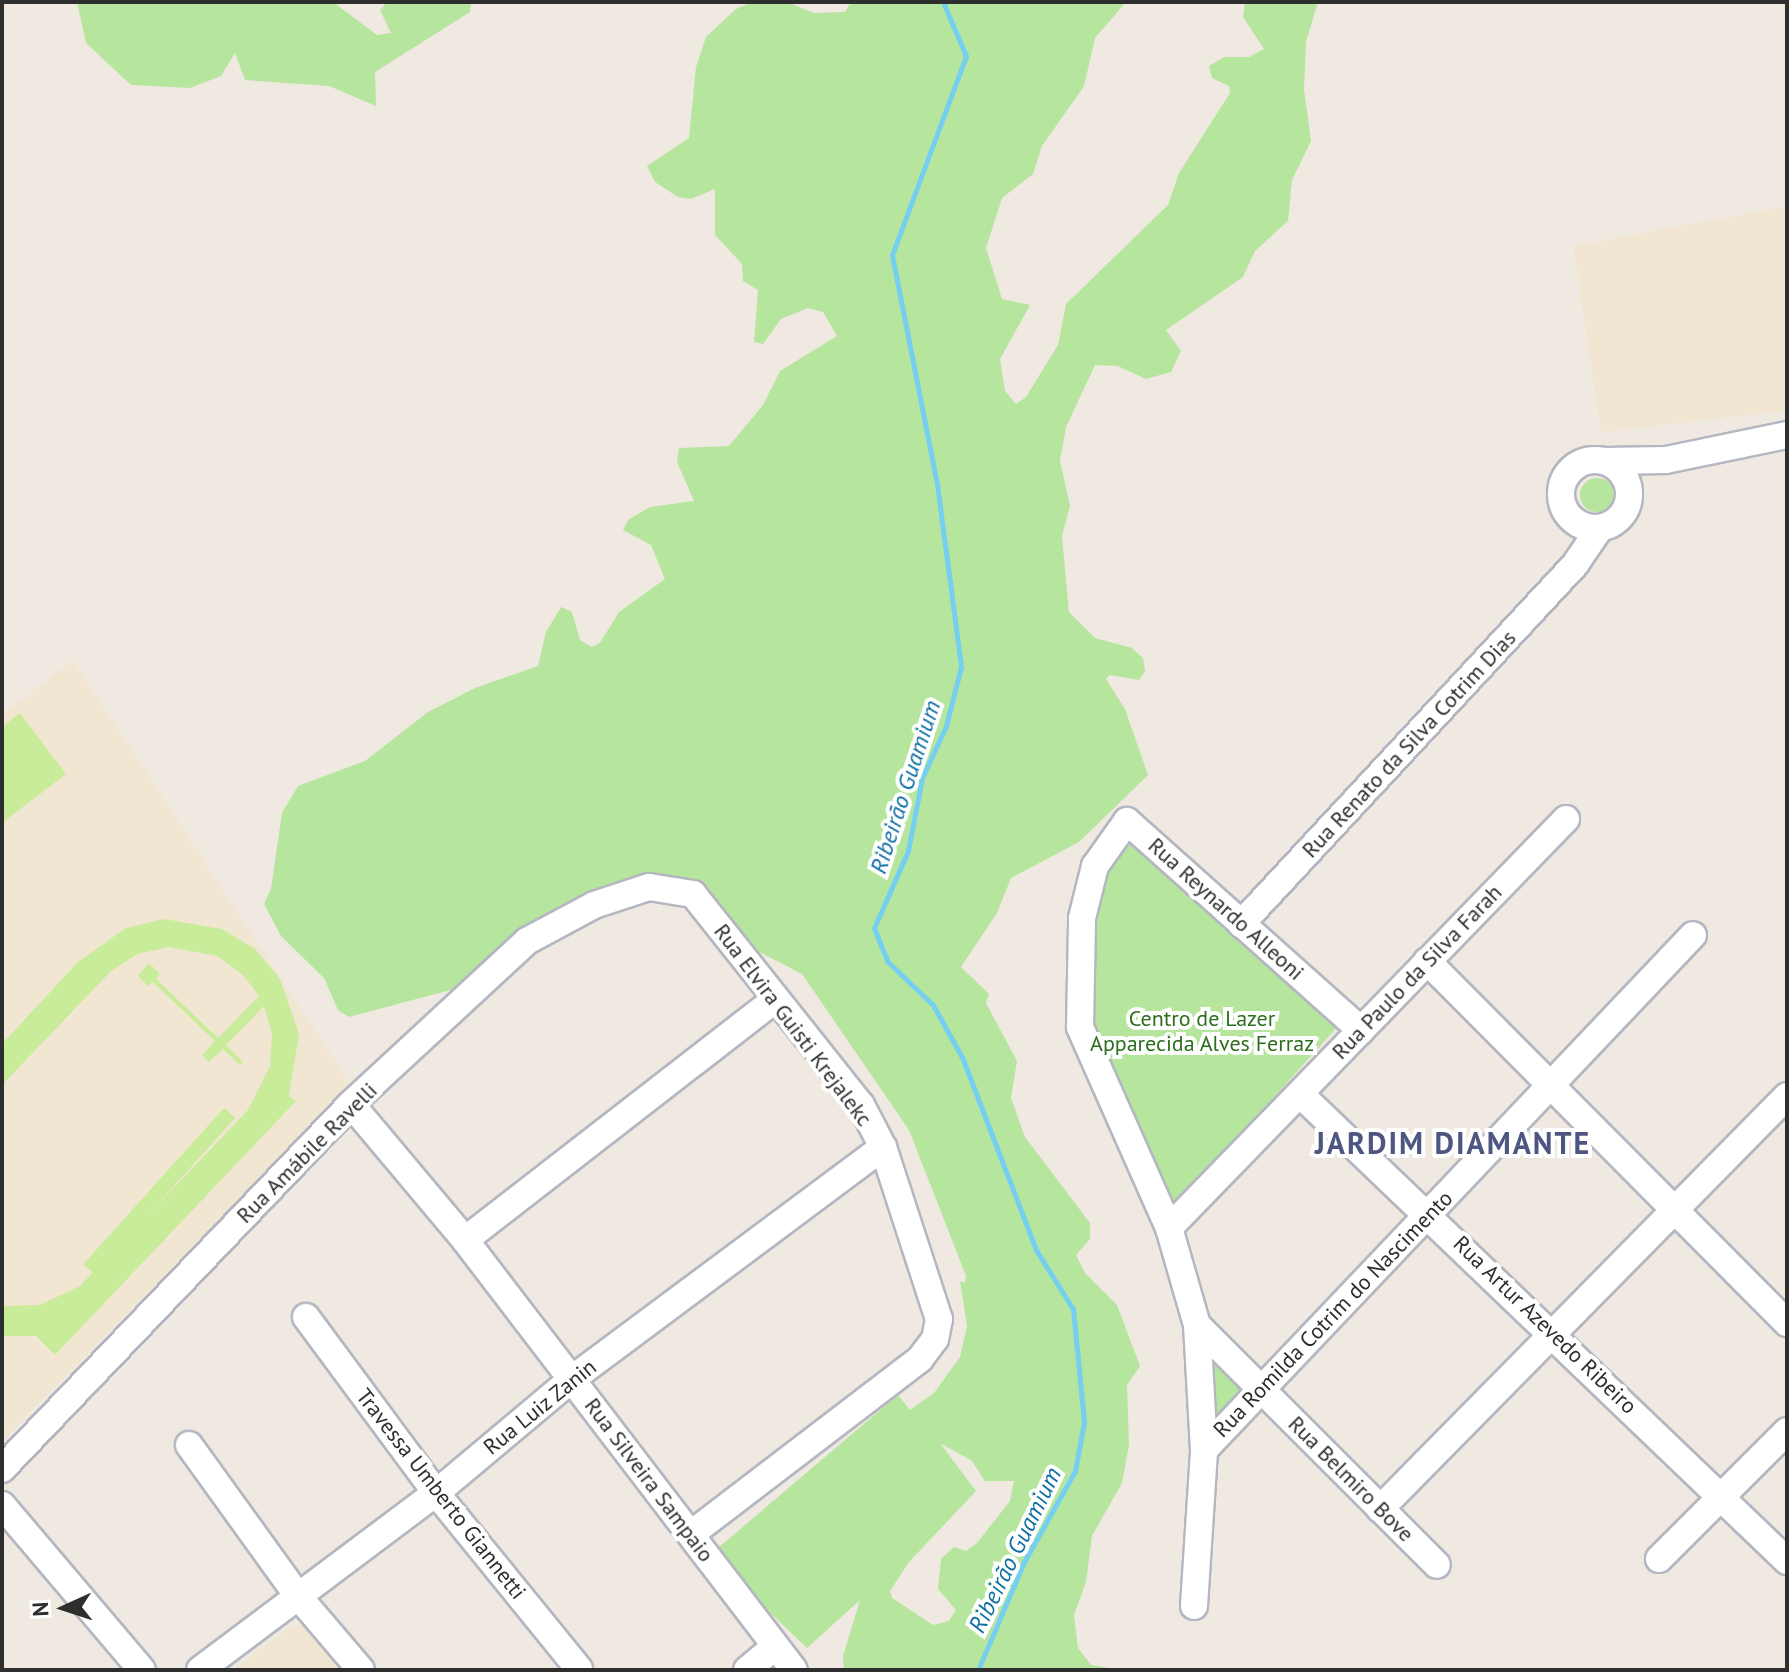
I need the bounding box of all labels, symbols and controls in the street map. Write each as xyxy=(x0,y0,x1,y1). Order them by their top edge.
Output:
street label: Rua Renato da Silva Cotrim Dias xyxy=(1297,625,1521,863)
water label: Ribeirão Guamium xyxy=(863,697,947,877)
street label: Rua Reynardo Alleoni xyxy=(1143,832,1309,986)
street label: Rua Paulo da Silva Farah xyxy=(1327,879,1507,1065)
street label: Rua Elvira Guisti Krejalekc xyxy=(708,919,878,1131)
park label: Centro de Lazer Apparecida Alves Ferraz xyxy=(1090,1005,1314,1056)
street label: Rua Amábile Ravelli xyxy=(231,1077,383,1229)
district label: JARDIM DIAMANTE xyxy=(1315,1125,1591,1161)
street label: Rua Romilda Cotrim do Nascimento xyxy=(1208,1185,1458,1443)
street label: Rua Artur Azevedo Ribeiro xyxy=(1447,1230,1643,1420)
street label: Rua Luiz Zanin xyxy=(478,1353,602,1461)
street label: Travessa Umberto Giannetti xyxy=(351,1384,531,1604)
street label: Rua Silveira Sampaio xyxy=(579,1393,719,1567)
street label: Rua Belmiro Bove xyxy=(1283,1411,1419,1547)
water label: Ribeirão Guamium xyxy=(963,1463,1067,1637)
north arrow xyxy=(24,1568,104,1648)
text: N xyxy=(26,1601,54,1617)

